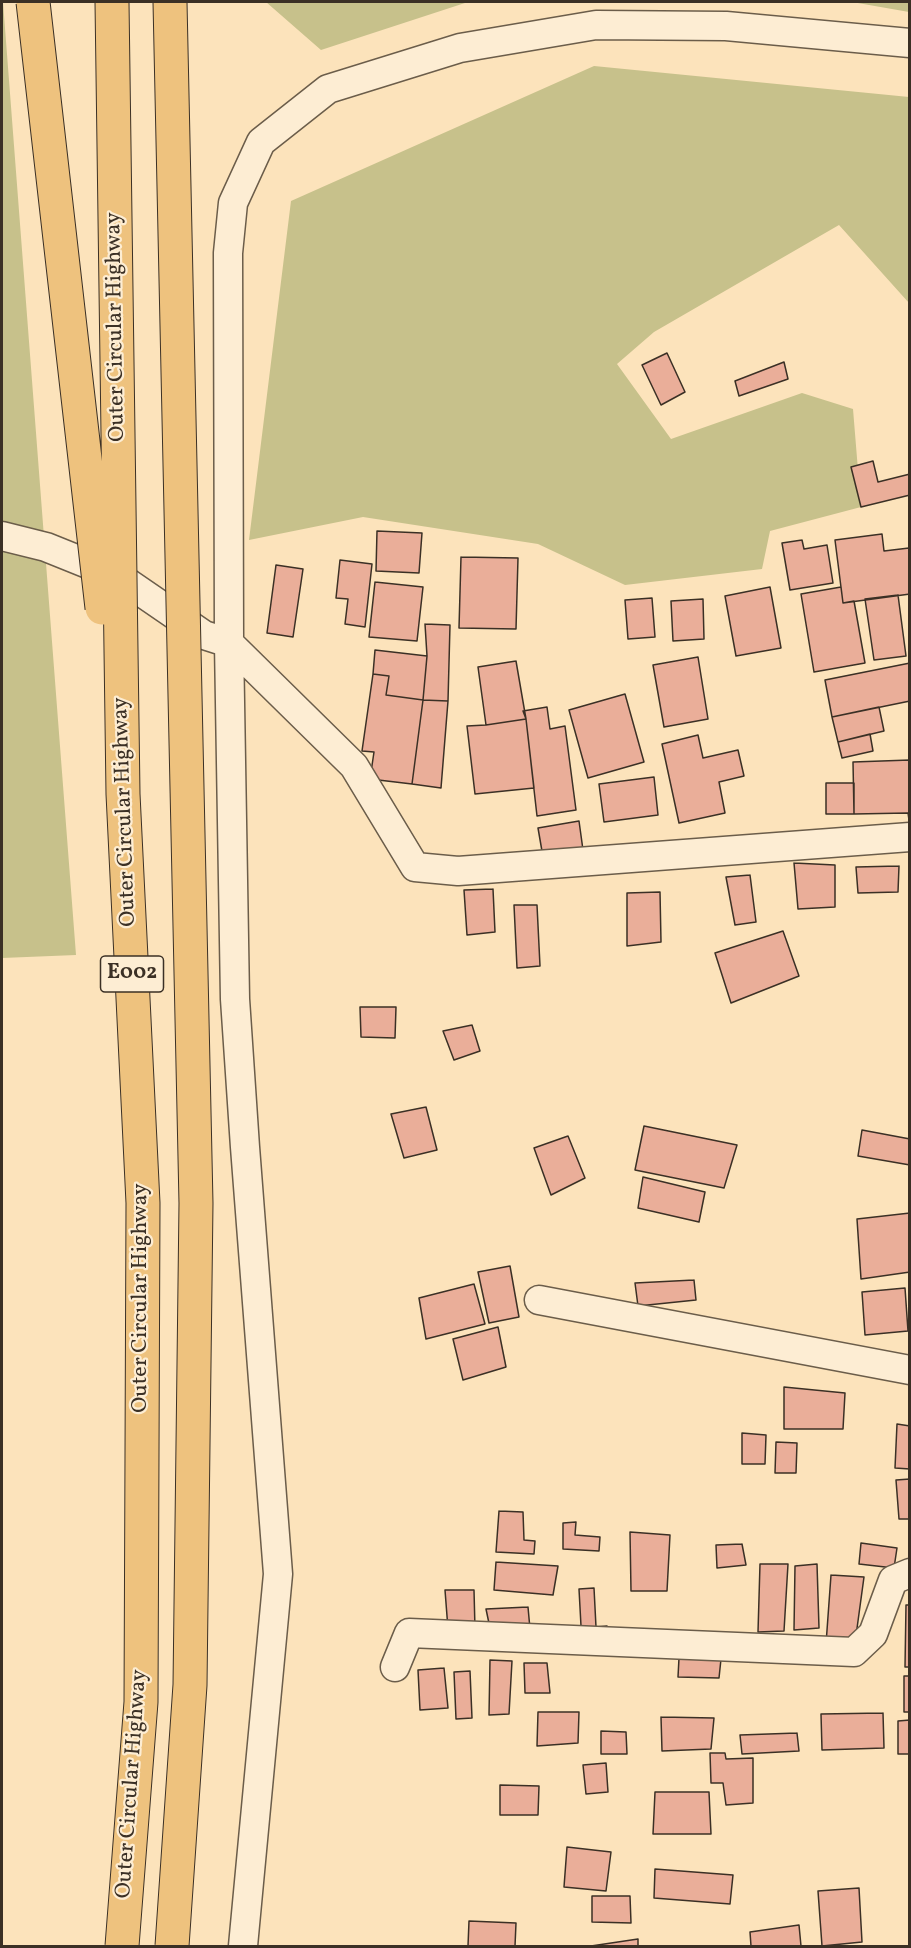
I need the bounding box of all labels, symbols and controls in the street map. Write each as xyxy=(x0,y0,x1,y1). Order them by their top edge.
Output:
street label: Outer Circular Highway xyxy=(102,212,132,442)
street label: Outer Circular Highway xyxy=(109,697,143,927)
road number: E002 xyxy=(100,956,164,992)
street label: Outer Circular Highway xyxy=(129,1183,155,1413)
street label: Outer Circular Highway xyxy=(112,1669,154,1899)

